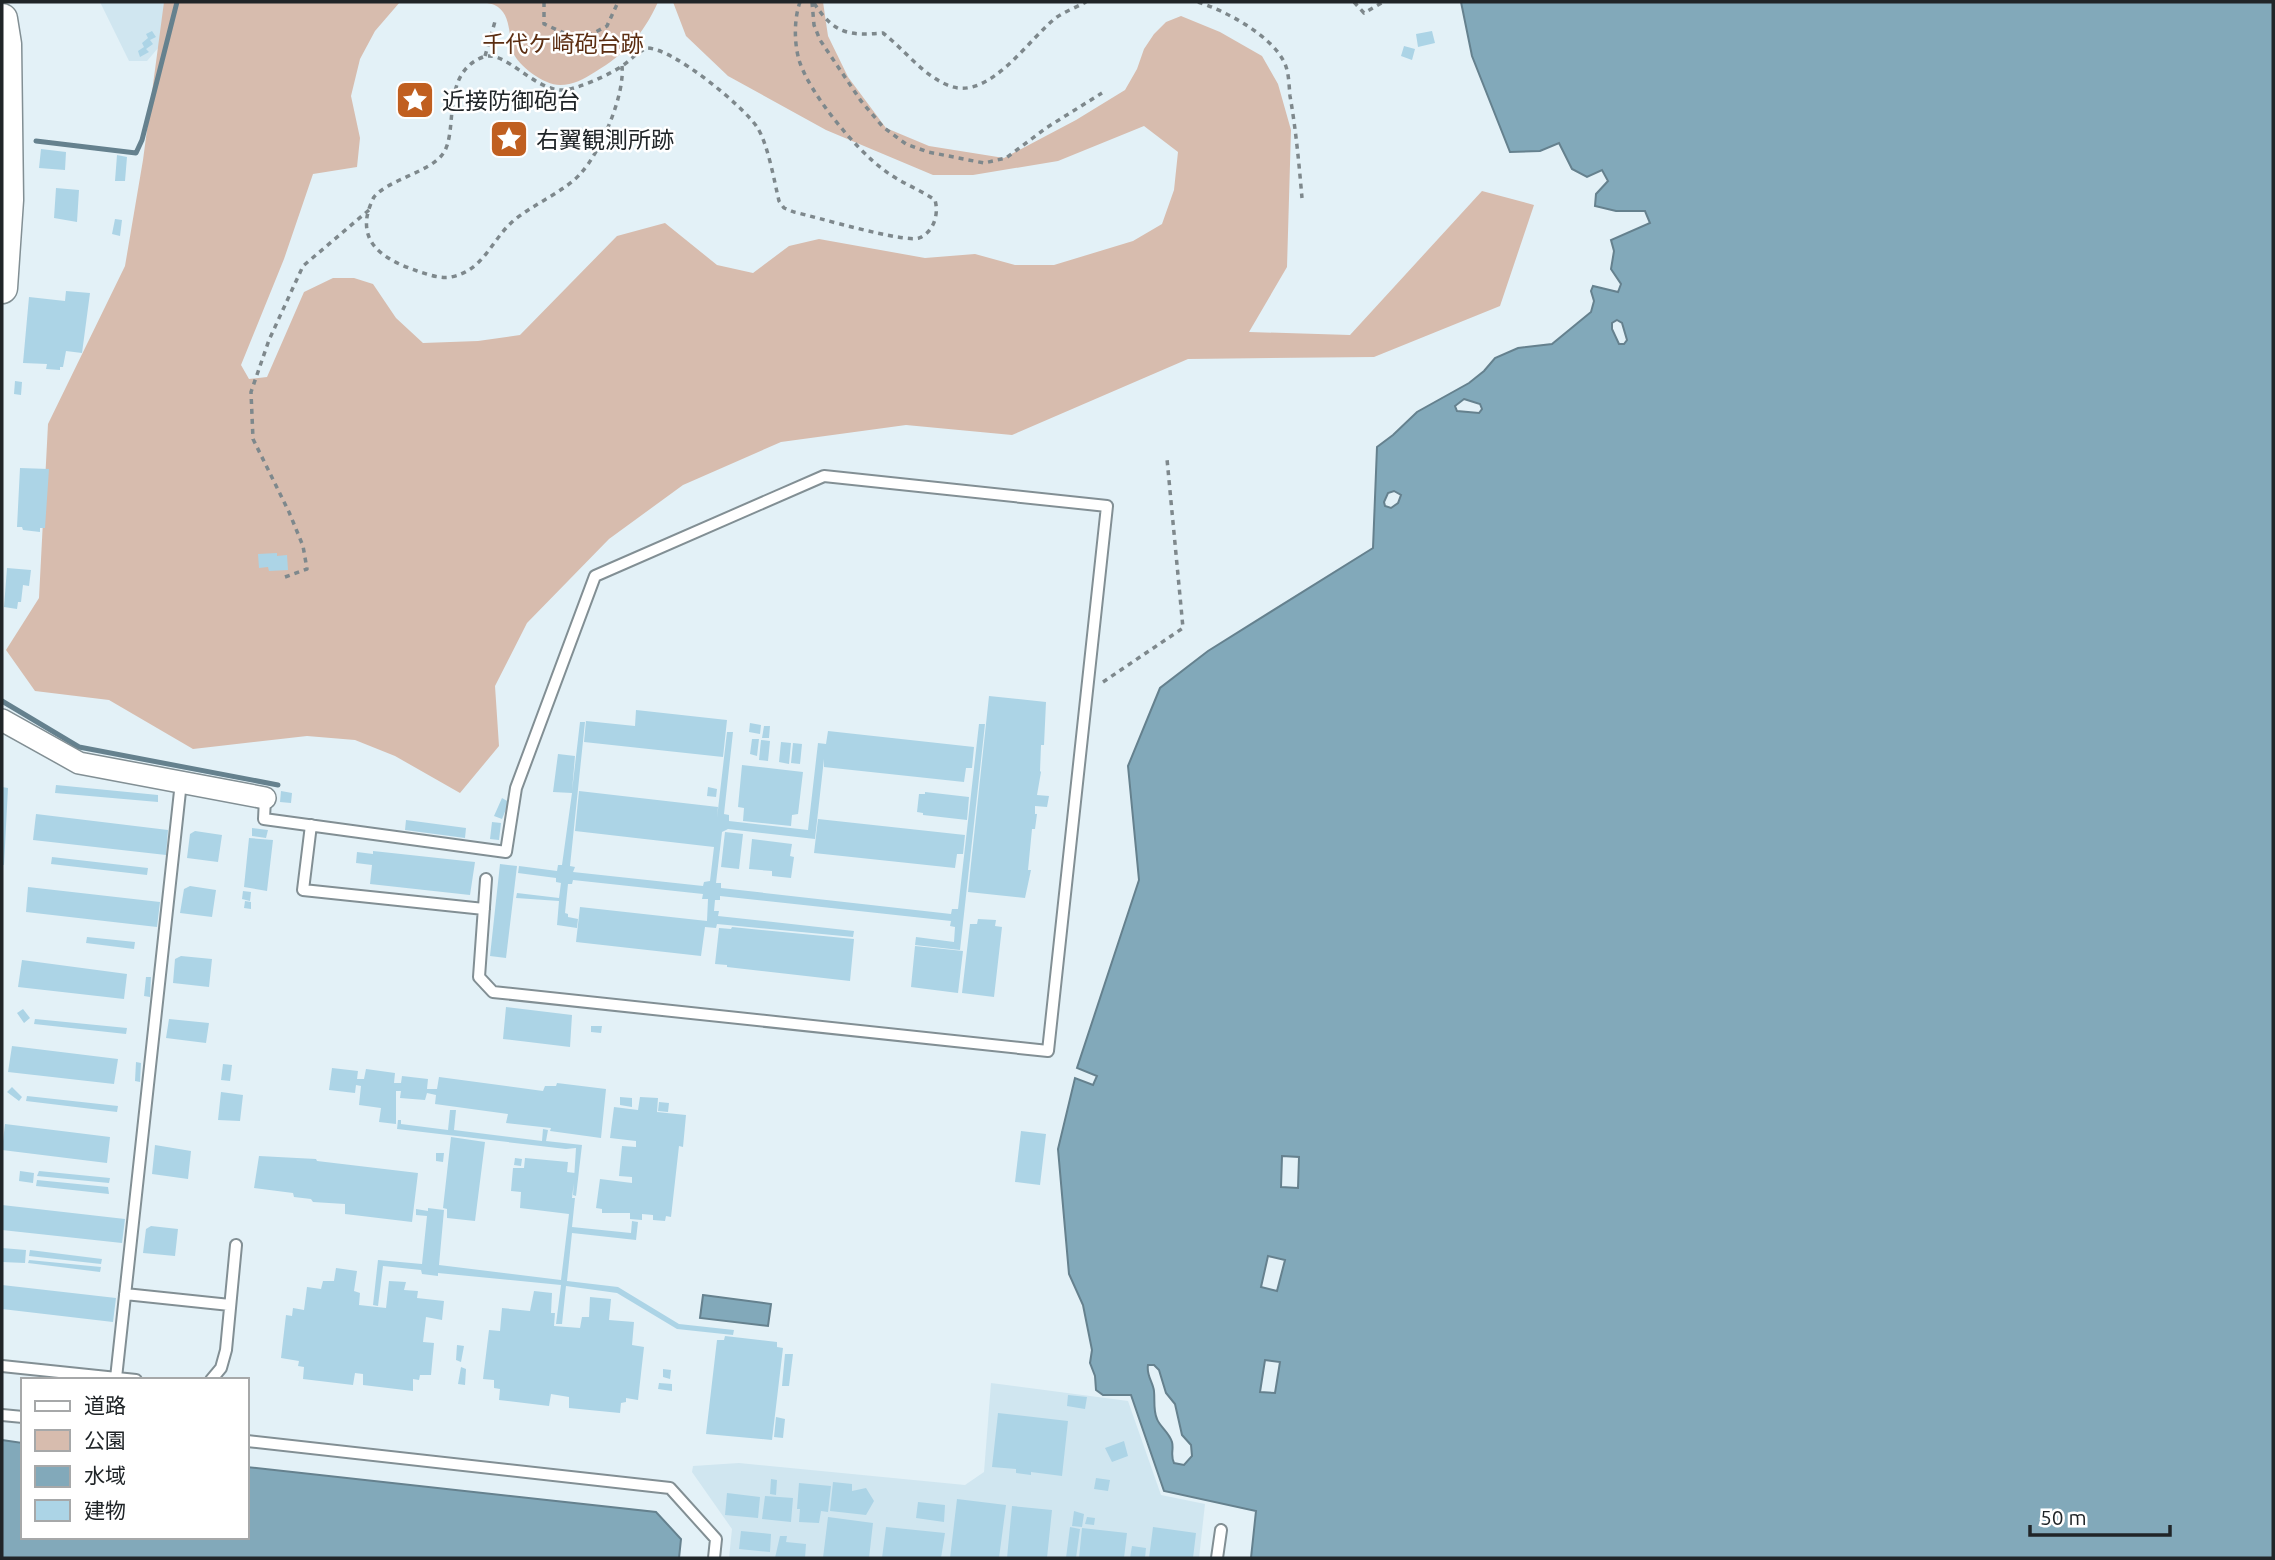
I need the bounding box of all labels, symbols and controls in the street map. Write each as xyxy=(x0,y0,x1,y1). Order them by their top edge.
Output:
park label: 千代ケ崎砲台跡 xyxy=(483,31,644,56)
place icon: 近接防御砲台 xyxy=(394,79,436,121)
place label: 近接防御砲台 xyxy=(442,88,580,113)
place icon: 右翼観測所跡 xyxy=(488,118,530,160)
place label: 右翼観測所跡 xyxy=(536,127,674,152)
legend xyxy=(21,1378,248,1539)
text: 道路 xyxy=(84,1393,126,1417)
text: 公園 xyxy=(84,1428,126,1452)
text: 水域 xyxy=(84,1463,126,1487)
scale bar xyxy=(2030,1494,2170,1538)
text: 建物 xyxy=(84,1498,126,1522)
text: 50 m xyxy=(2040,1505,2087,1529)

